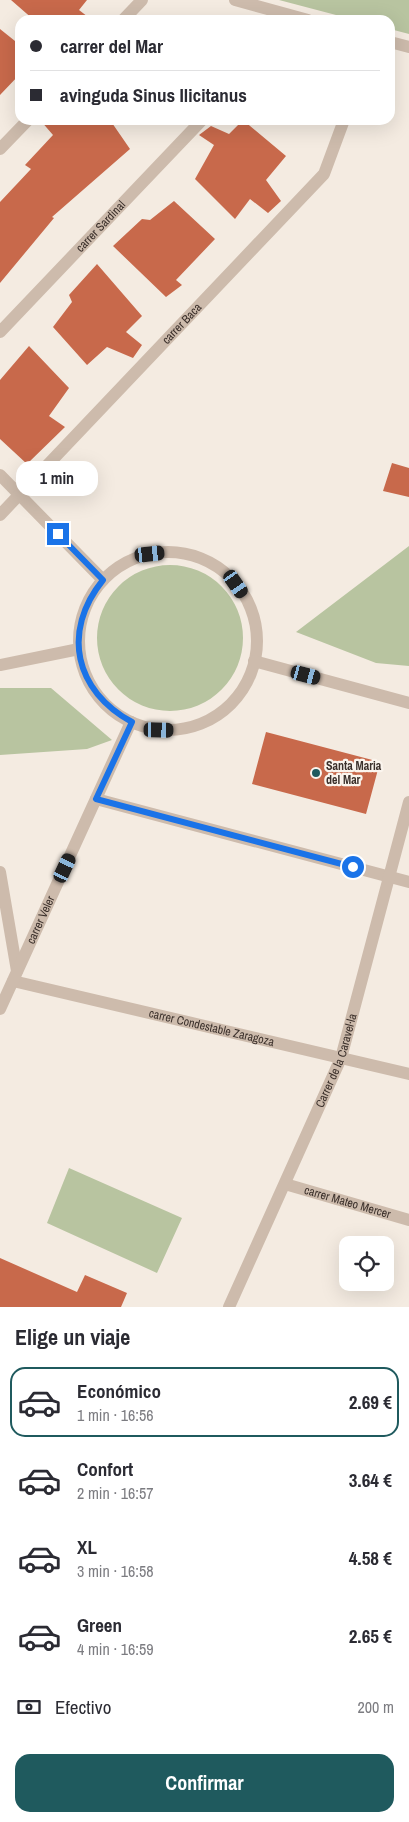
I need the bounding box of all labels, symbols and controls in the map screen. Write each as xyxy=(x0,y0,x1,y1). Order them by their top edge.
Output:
text: carrer del Mar xyxy=(60,33,163,59)
text: avinguda Sinus Ilicitanus xyxy=(60,82,247,108)
street label: carrer Sardinal xyxy=(72,197,129,255)
street label: carrer Baca xyxy=(158,299,206,348)
callout: 1 min xyxy=(17,462,99,496)
text: 1 min xyxy=(40,467,74,489)
route end xyxy=(47,523,69,545)
car xyxy=(134,545,165,563)
car xyxy=(221,567,250,601)
car xyxy=(289,664,322,686)
car xyxy=(143,722,174,738)
place label: Santa Maria del Mar xyxy=(326,758,382,788)
marker: Santa Maria del Mar xyxy=(310,767,322,779)
car xyxy=(51,851,78,885)
route start xyxy=(342,856,364,878)
street label: carrer Veler xyxy=(23,893,59,946)
street label: carrer Condestable Zaragoza xyxy=(147,1005,276,1050)
street label: Carrer de la Caravel·la xyxy=(312,1011,361,1110)
street label: carrer Mateo Mercer xyxy=(302,1182,393,1222)
map controls xyxy=(339,1236,394,1291)
button: locate xyxy=(339,1236,394,1291)
text: Elige un viaje xyxy=(15,1322,130,1352)
text: Económico xyxy=(77,1378,161,1404)
icon: car xyxy=(17,1380,62,1425)
text: 2.69 € xyxy=(349,1389,392,1415)
text: 1 min · 16:56 xyxy=(77,1404,154,1426)
text: Confort xyxy=(77,1456,133,1482)
icon: car xyxy=(17,1458,62,1503)
text: 3.64 € xyxy=(349,1467,392,1493)
text: 2 min · 16:57 xyxy=(77,1482,154,1504)
text: XL xyxy=(77,1534,97,1560)
icon: car xyxy=(17,1536,62,1581)
text: 4.58 € xyxy=(349,1545,392,1571)
text: 3 min · 16:58 xyxy=(77,1560,154,1582)
text: Green xyxy=(77,1612,122,1638)
icon: car xyxy=(17,1614,62,1659)
text: 2.65 € xyxy=(349,1623,392,1649)
text: 4 min · 16:59 xyxy=(77,1638,154,1660)
icon: cash xyxy=(15,1693,43,1721)
text: Efectivo xyxy=(55,1694,111,1720)
text: 200 m xyxy=(358,1696,394,1718)
button: Confirmar xyxy=(15,1754,394,1812)

